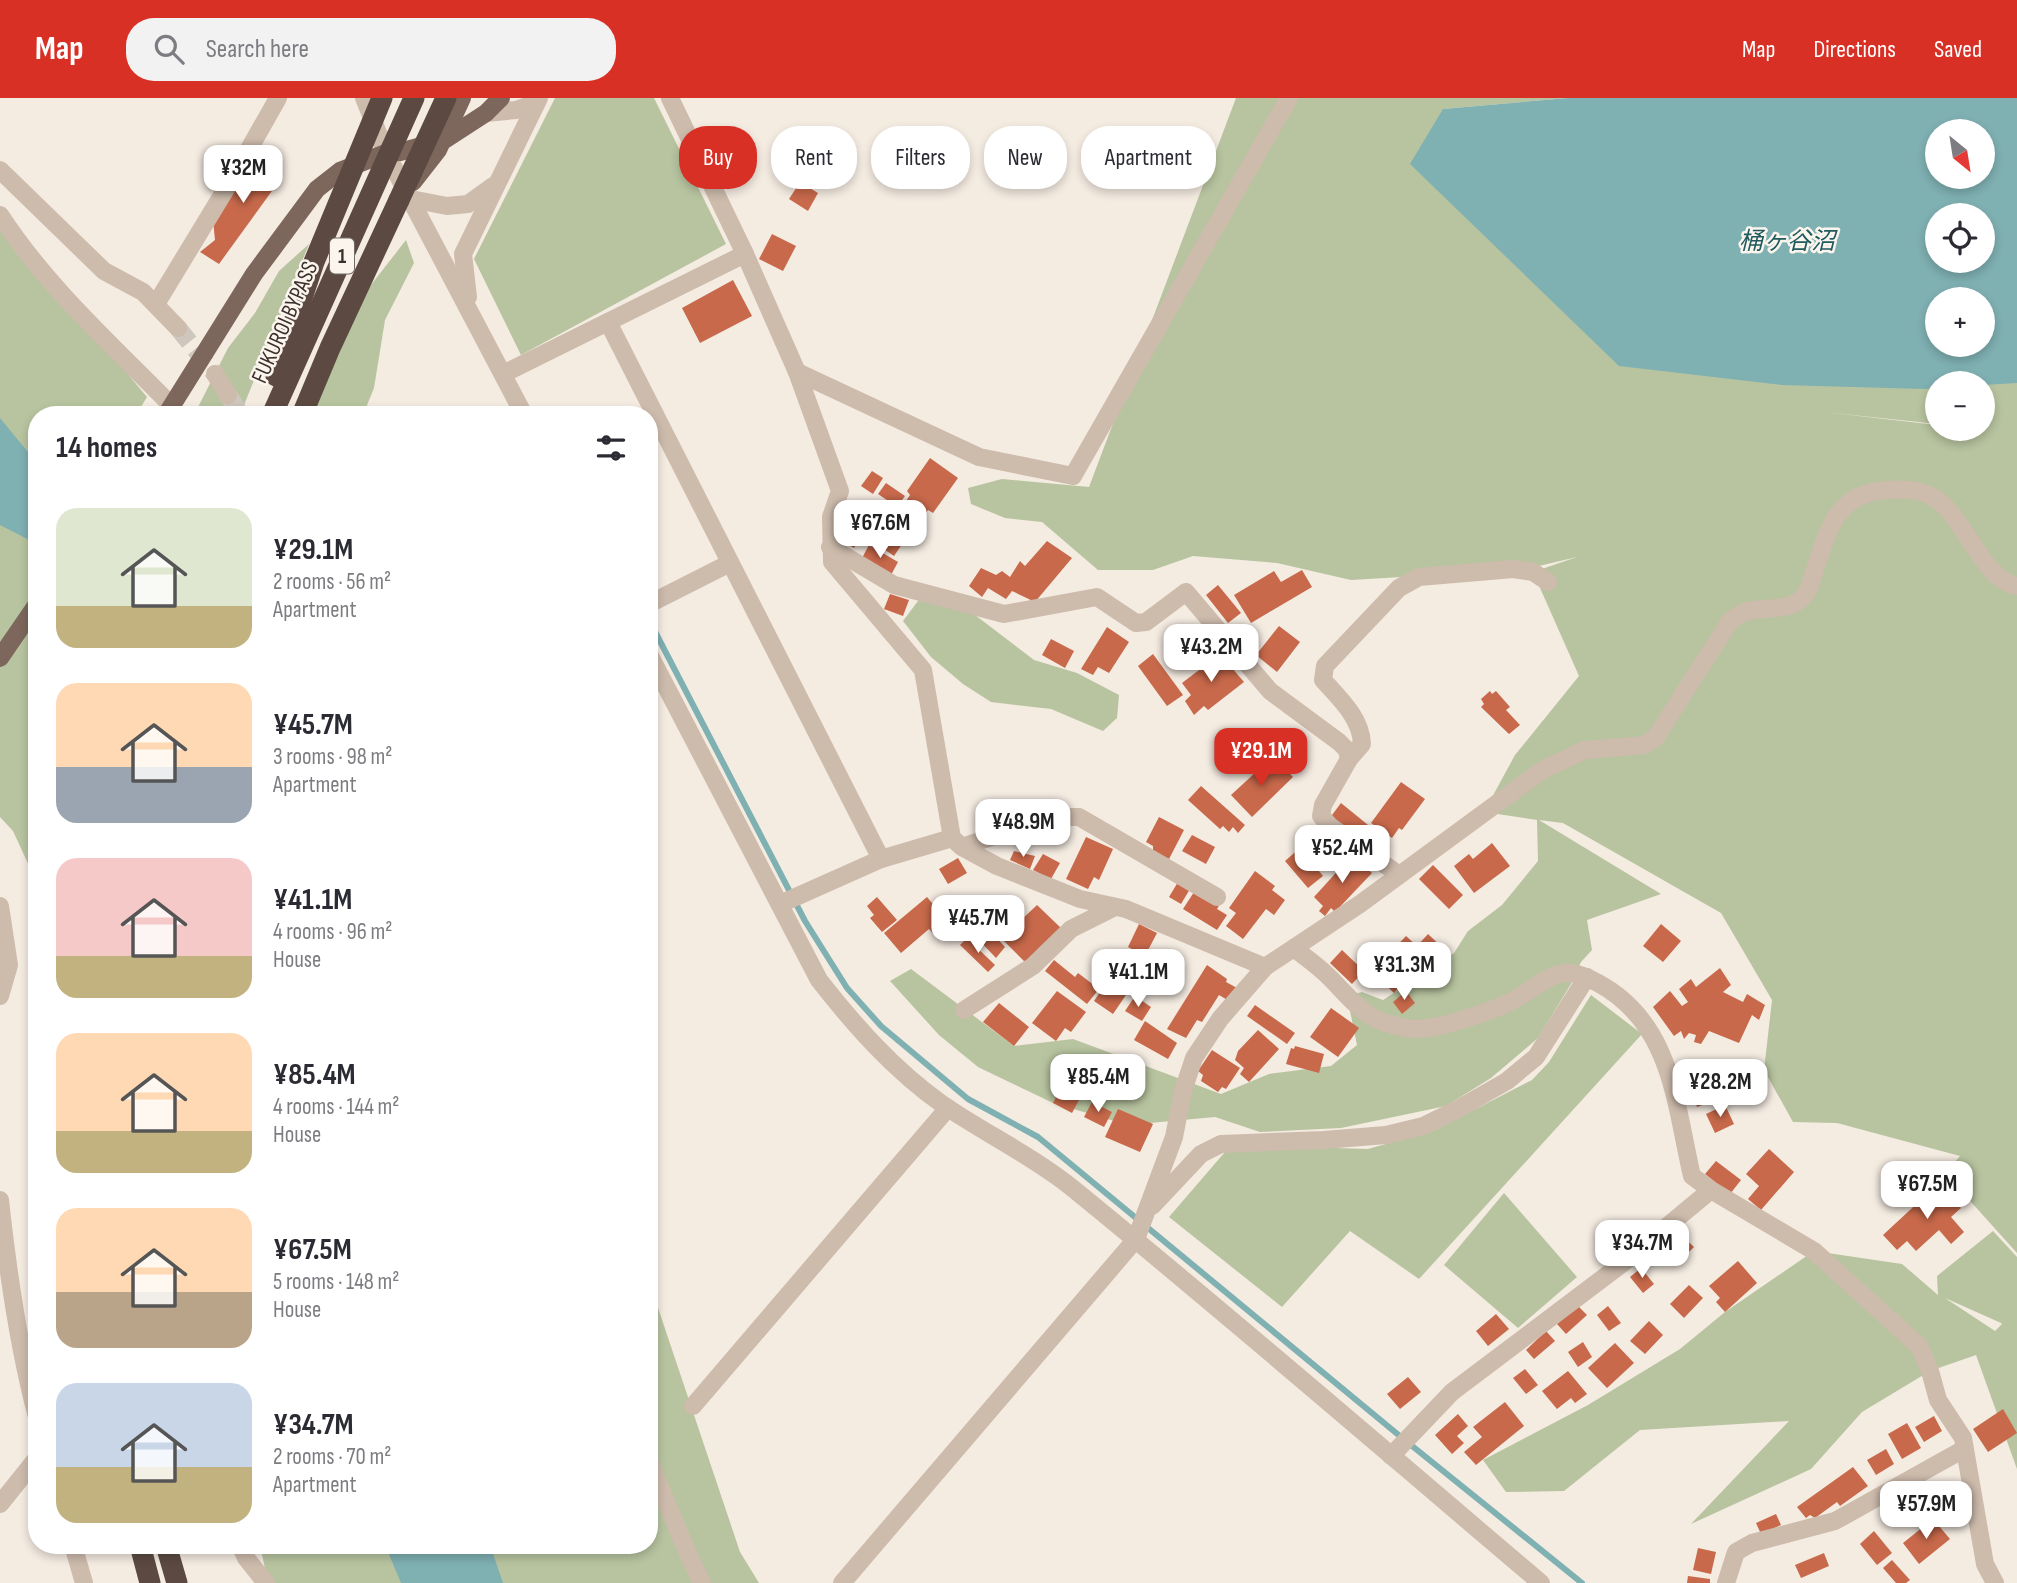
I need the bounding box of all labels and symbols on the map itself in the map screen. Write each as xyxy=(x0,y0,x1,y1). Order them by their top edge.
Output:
north arrow xyxy=(1925,119,1995,189)
pin: ¥32M xyxy=(202,146,284,205)
water label: 桶ヶ谷沼 xyxy=(1739,227,1838,256)
road number: 1 xyxy=(330,238,354,274)
street label: FUKUROI BYPASS xyxy=(246,257,324,388)
pin: ¥67.6M xyxy=(823,500,937,560)
pin: ¥43.2M xyxy=(1154,624,1268,684)
pin: ¥29.1M xyxy=(1204,728,1318,788)
pin: ¥48.9M xyxy=(966,800,1080,859)
pin: ¥52.4M xyxy=(1285,826,1399,885)
pin: ¥45.7M xyxy=(921,896,1035,955)
pin: ¥31.3M xyxy=(1347,942,1461,1002)
pin: ¥41.1M xyxy=(1081,950,1195,1009)
pin: ¥85.4M xyxy=(1041,1054,1155,1114)
pin: ¥28.2M xyxy=(1663,1060,1777,1119)
pin: ¥67.5M xyxy=(1870,1162,1984,1221)
pin: ¥34.7M xyxy=(1585,1220,1699,1280)
pin: ¥57.9M xyxy=(1869,1482,1983,1541)

